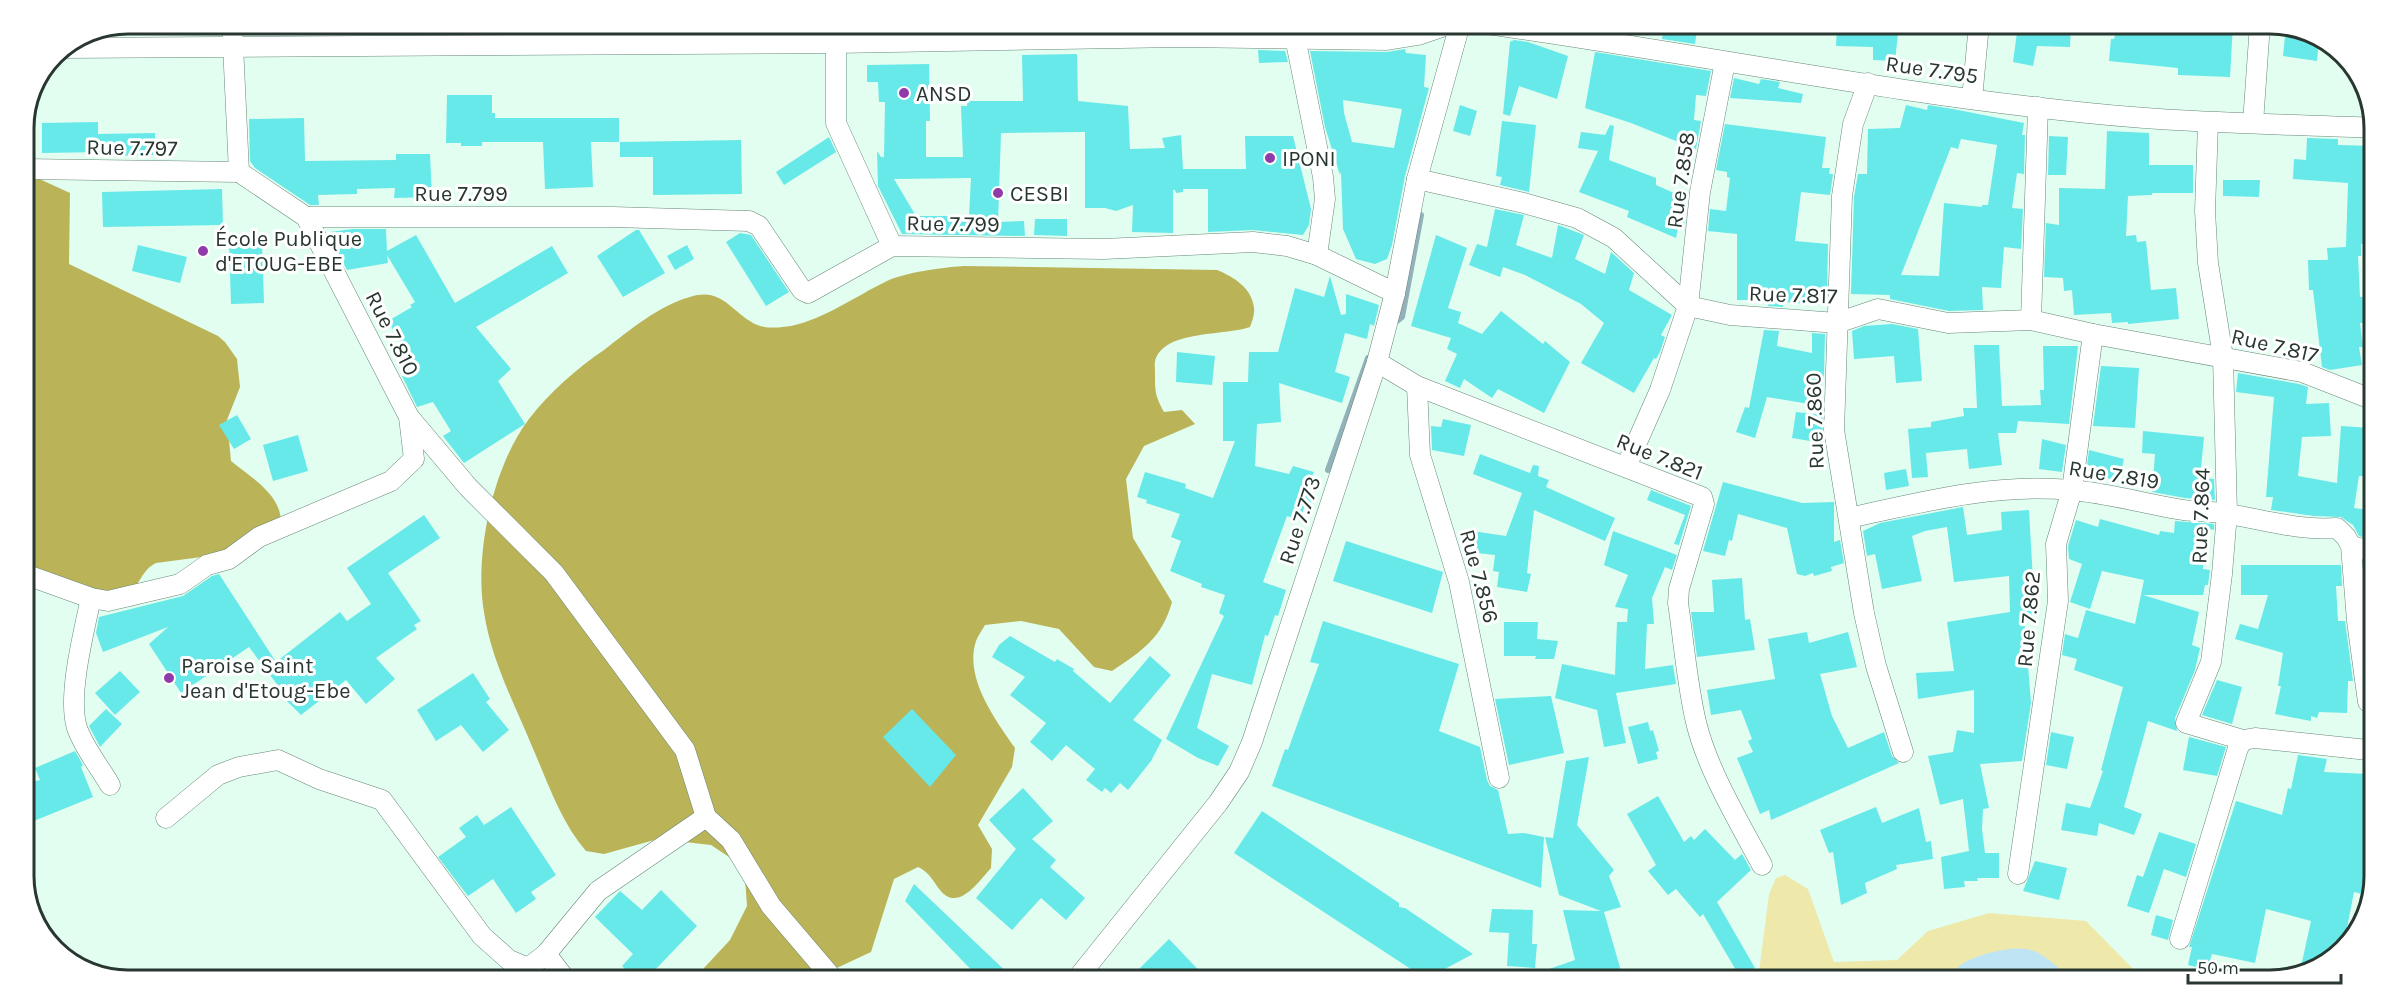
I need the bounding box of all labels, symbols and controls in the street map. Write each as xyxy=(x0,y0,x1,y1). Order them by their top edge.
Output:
street label: Rue 7.795 xyxy=(1884,51,1980,89)
place label: ANSD xyxy=(916,81,972,107)
marker: ANSD xyxy=(897,86,911,100)
street label: Rue 7.858 xyxy=(1661,130,1701,230)
street label: Rue 7.797 xyxy=(86,134,178,162)
place label: IPONI xyxy=(1282,146,1336,172)
marker: IPONI xyxy=(1263,151,1277,165)
street label: Rue 7.799 xyxy=(414,181,508,207)
place label: CESBI xyxy=(1010,181,1069,207)
marker: CESBI xyxy=(991,186,1005,200)
street label: Rue 7.799 xyxy=(906,210,1000,238)
place label: École Publique d'ETOUG-EBE xyxy=(215,225,362,277)
marker: École Publique d'ETOUG-EBE xyxy=(196,244,210,258)
street label: Rue 7.817 xyxy=(1748,280,1838,310)
street label: Rue 7.810 xyxy=(360,287,424,380)
street label: Rue 7.817 xyxy=(2229,323,2321,369)
street label: Rue 7.860 xyxy=(1800,372,1830,470)
street label: Rue 7.821 xyxy=(1613,428,1707,486)
street label: Rue 7.819 xyxy=(2067,455,2161,495)
street label: Rue 7.864 xyxy=(2186,468,2216,564)
street label: Rue 7.773 xyxy=(1273,473,1326,568)
street label: Rue 7.856 xyxy=(1454,526,1504,626)
street label: Rue 7.862 xyxy=(2012,570,2046,668)
place label: Paroise Saint Jean d'Etoug-Ebe xyxy=(181,653,351,704)
marker: Paroise Saint Jean d'Etoug-Ebe xyxy=(162,671,176,685)
scale bar xyxy=(2188,947,2341,985)
text: 50 m xyxy=(2197,957,2239,979)

